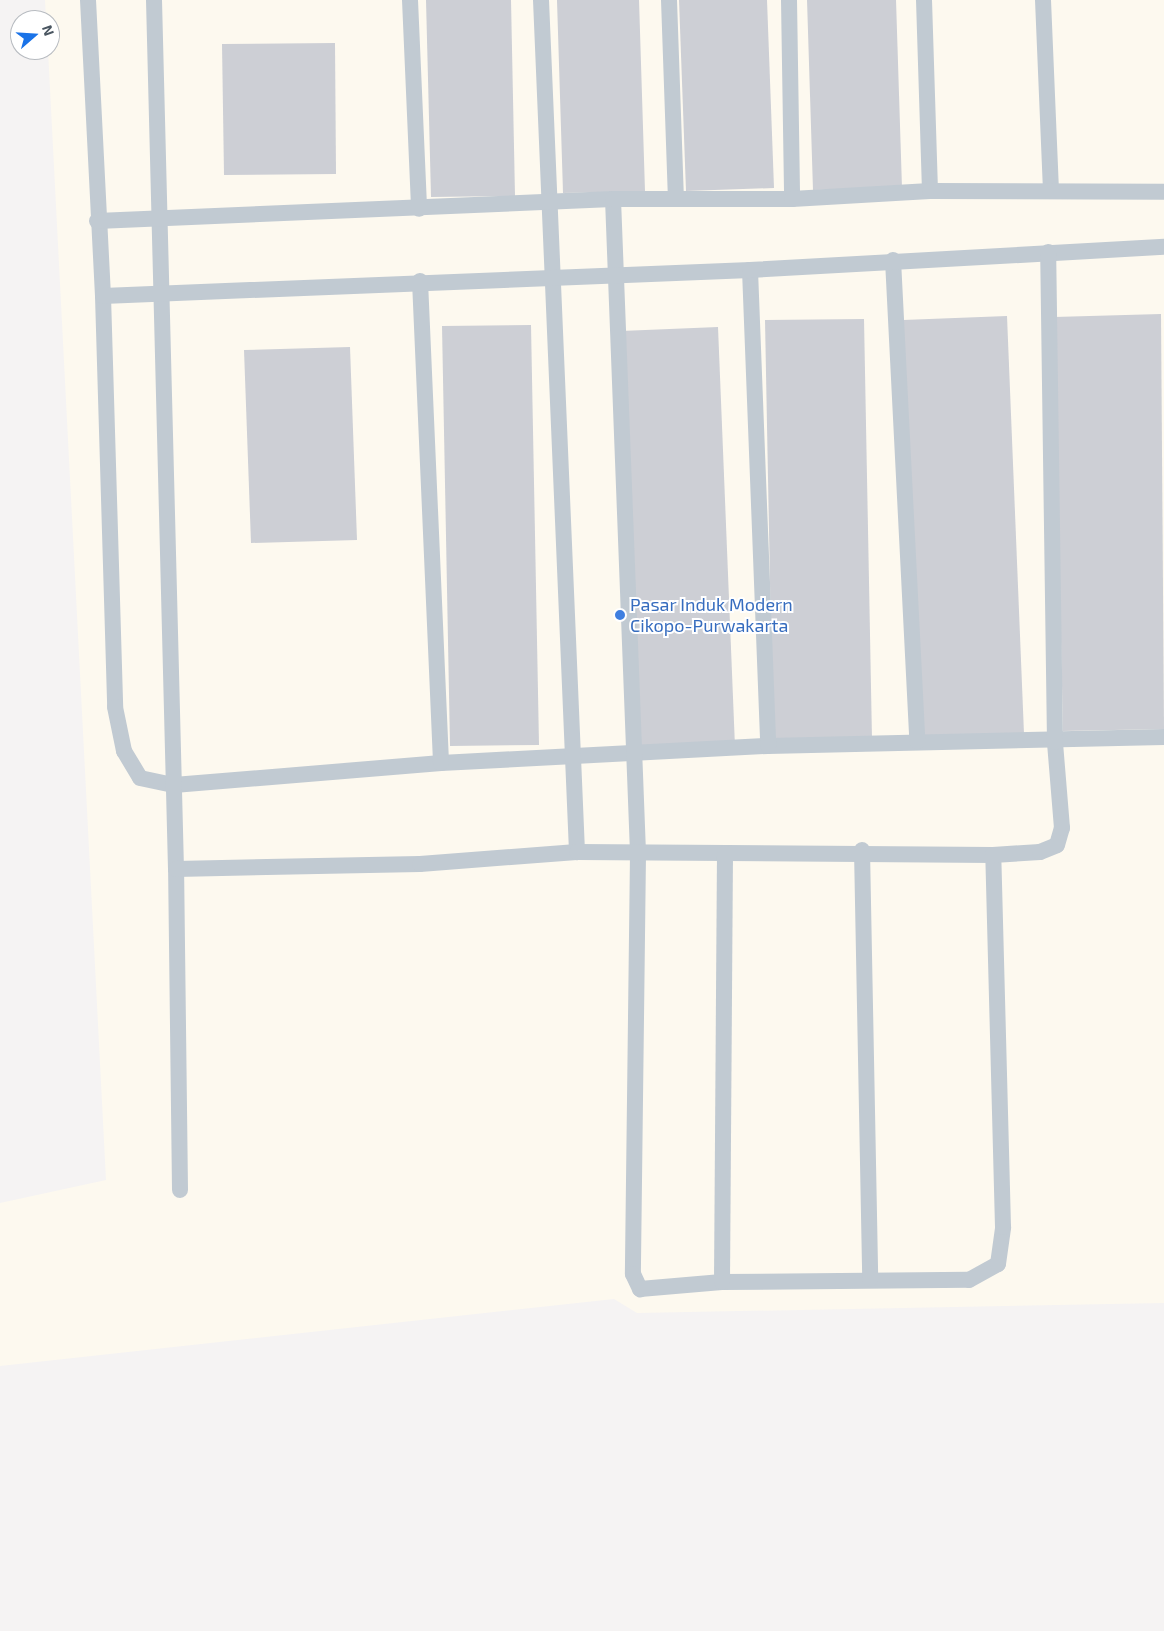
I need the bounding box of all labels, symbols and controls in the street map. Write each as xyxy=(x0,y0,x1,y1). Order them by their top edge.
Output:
north arrow xyxy=(10,10,60,60)
text: N xyxy=(39,23,58,38)
place label: Pasar Induk Modern Cikopo-Purwakarta xyxy=(630,594,793,636)
marker: Pasar Induk Modern Cikopo-Purwakarta xyxy=(614,609,626,621)

